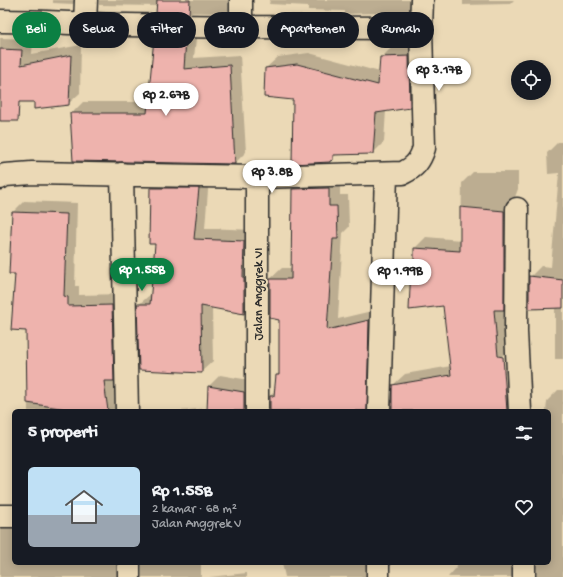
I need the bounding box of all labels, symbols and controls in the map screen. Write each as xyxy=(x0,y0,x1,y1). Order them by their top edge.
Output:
chip: Beli xyxy=(12,12,61,48)
chip: Sewa xyxy=(69,12,129,48)
chip: Filter xyxy=(137,12,196,48)
chip: Baru xyxy=(204,12,259,48)
chip: Apartemen xyxy=(267,12,359,48)
chip: Rumah xyxy=(367,12,434,48)
pin: Rp 3.17B xyxy=(398,58,480,92)
map controls xyxy=(511,60,551,100)
button: locate xyxy=(511,60,551,100)
text: Rp 3.17B xyxy=(416,63,462,78)
pin: Rp 2.67B xyxy=(125,83,207,117)
text: Rp 2.67B xyxy=(143,88,189,103)
pin: Rp 3.8B xyxy=(235,160,309,194)
text: Rp 3.8B xyxy=(252,165,292,180)
street label: Jalan Anggrek VI xyxy=(252,248,267,340)
pin: Rp 1.55B xyxy=(101,258,183,292)
pin: Rp 1.99B xyxy=(359,259,441,293)
text: Rp 1.55B xyxy=(119,263,165,278)
text: Rp 1.99B xyxy=(377,264,423,279)
icon: filters xyxy=(513,422,535,444)
text: 5 properti xyxy=(28,423,98,443)
text: Rp 1.55B xyxy=(152,482,212,502)
icon: home xyxy=(60,483,108,531)
icon: heart xyxy=(513,496,535,518)
text: 2 kamar · 68 m² xyxy=(152,502,237,517)
text: Jalan Anggrek V xyxy=(152,517,242,532)

